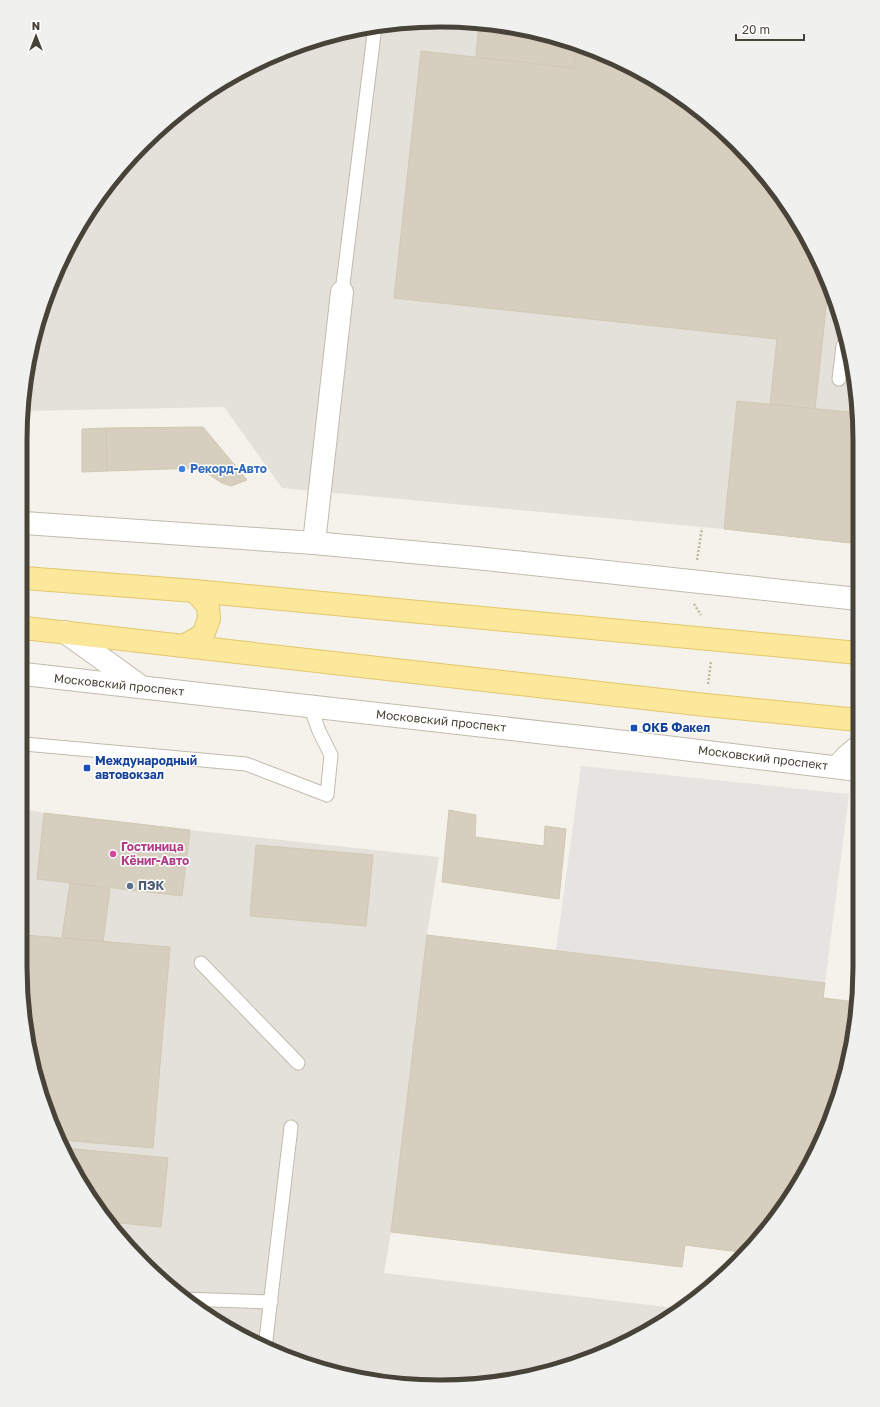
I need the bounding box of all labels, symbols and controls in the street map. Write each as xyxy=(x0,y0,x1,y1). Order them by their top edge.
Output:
north arrow xyxy=(16,16,56,56)
scale bar xyxy=(736,16,804,42)
text: N xyxy=(32,19,40,32)
text: 20 m xyxy=(742,22,770,37)
place label: Рекорд-Авто xyxy=(190,461,267,476)
marker: Рекорд-Авто xyxy=(177,464,187,474)
street label: Московский проспект xyxy=(53,670,185,699)
street label: Московский проспект xyxy=(375,706,507,735)
place label: ОКБ Факел xyxy=(642,720,710,735)
marker: ОКБ Факел xyxy=(629,723,639,733)
street label: Московский проспект xyxy=(697,742,829,773)
place label: Международный автовокзал xyxy=(95,753,197,782)
marker: Международный автовокзал xyxy=(82,763,92,773)
place label: Гостиница Кёниг-Авто xyxy=(121,839,189,868)
marker: Гостиница Кёниг-Авто xyxy=(108,849,118,859)
place label: ПЭК xyxy=(138,878,165,893)
marker: ПЭК xyxy=(125,881,135,891)

